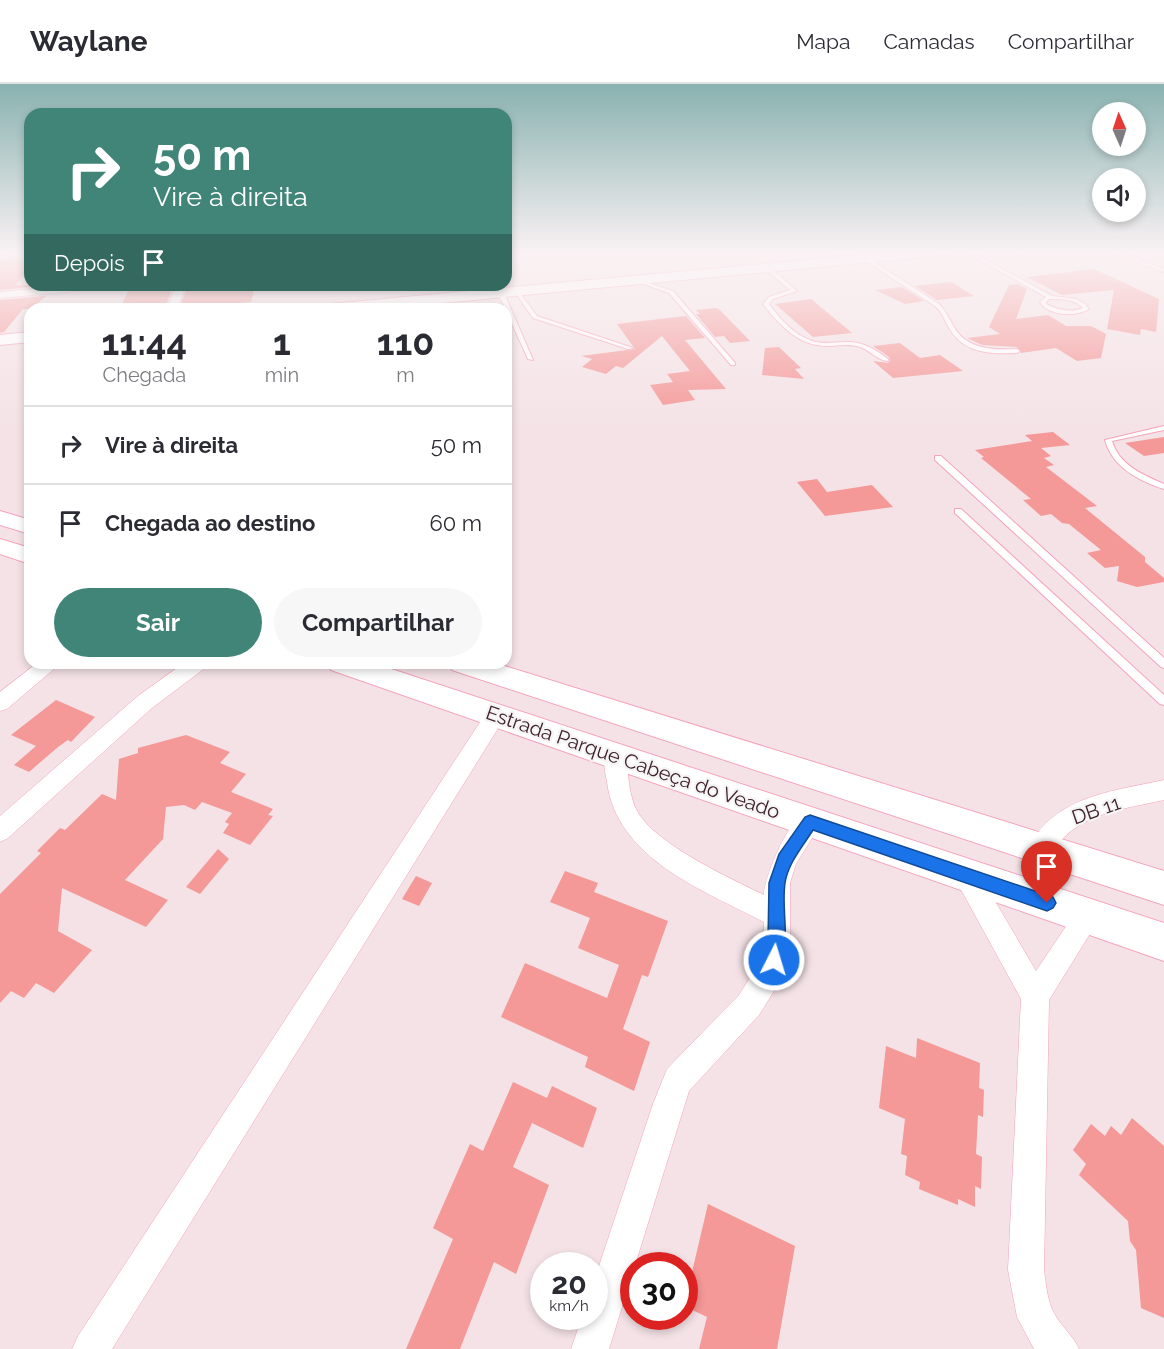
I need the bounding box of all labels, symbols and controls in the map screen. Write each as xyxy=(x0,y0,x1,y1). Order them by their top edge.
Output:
text: Waylane xyxy=(30,25,147,58)
text: Mapa xyxy=(796,29,850,54)
text: Camadas xyxy=(883,29,975,54)
text: Compartilhar xyxy=(1008,29,1134,54)
north arrow xyxy=(1092,102,1146,156)
map controls xyxy=(1092,102,1146,222)
text: 50 m xyxy=(153,131,251,180)
icon: right xyxy=(54,132,132,210)
button: sound xyxy=(1092,168,1146,222)
text: Vire à direita xyxy=(153,181,308,212)
icon: arrive xyxy=(137,246,170,279)
text: Depois xyxy=(54,250,125,276)
text: 11:44 xyxy=(102,321,187,363)
text: 1 xyxy=(273,321,291,363)
text: 110 xyxy=(377,321,434,363)
text: Chegada xyxy=(103,363,186,387)
text: min xyxy=(265,363,299,387)
text: m xyxy=(396,363,415,387)
icon: right xyxy=(54,429,87,462)
text: Vire à direita xyxy=(105,432,238,458)
text: 50 m xyxy=(431,432,482,458)
icon: arrive xyxy=(54,507,87,540)
text: Chegada ao destino xyxy=(105,510,315,536)
text: 60 m xyxy=(429,510,482,536)
button: Sair xyxy=(54,588,262,657)
button: Compartilhar xyxy=(274,588,482,657)
street label: Estrada Parque Cabeça do Veado xyxy=(483,700,783,824)
street label: DB 11 xyxy=(1069,790,1124,829)
pin xyxy=(1021,841,1072,903)
icon: arrive xyxy=(1030,850,1063,883)
position arrow xyxy=(742,928,806,992)
speed limit sign: 30 xyxy=(620,1252,698,1330)
text: 20 xyxy=(551,1266,587,1301)
text: km/h xyxy=(549,1297,589,1315)

